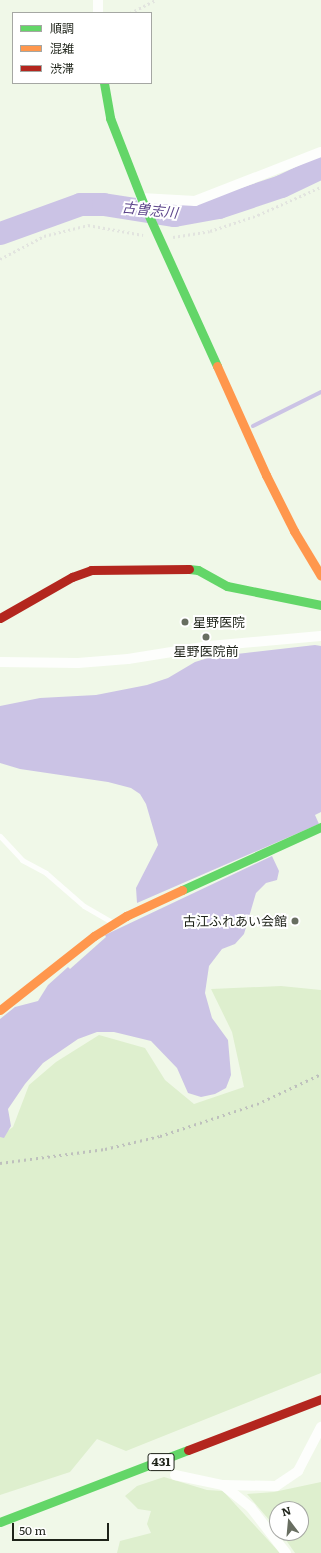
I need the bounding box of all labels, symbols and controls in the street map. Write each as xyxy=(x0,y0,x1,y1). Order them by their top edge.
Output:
legend xyxy=(12,12,152,84)
text: 順調 xyxy=(50,19,74,37)
text: 混雑 xyxy=(50,39,74,57)
text: 渋滞 xyxy=(50,59,74,77)
water label: 古曽志川 xyxy=(121,198,179,220)
place label: 星野医院 xyxy=(193,614,245,630)
marker: 星野医院 xyxy=(180,617,190,627)
marker: 星野医院前 xyxy=(201,632,211,642)
place label: 星野医院前 xyxy=(174,643,238,659)
place label: 古江ふれあい会館 xyxy=(183,913,287,929)
marker: 古江ふれあい会館 xyxy=(290,916,300,926)
road number: 431 xyxy=(147,1452,175,1472)
north arrow xyxy=(269,1501,309,1541)
text: N xyxy=(279,1501,293,1519)
scale bar xyxy=(14,1515,111,1541)
text: 50 m xyxy=(19,1521,46,1539)

